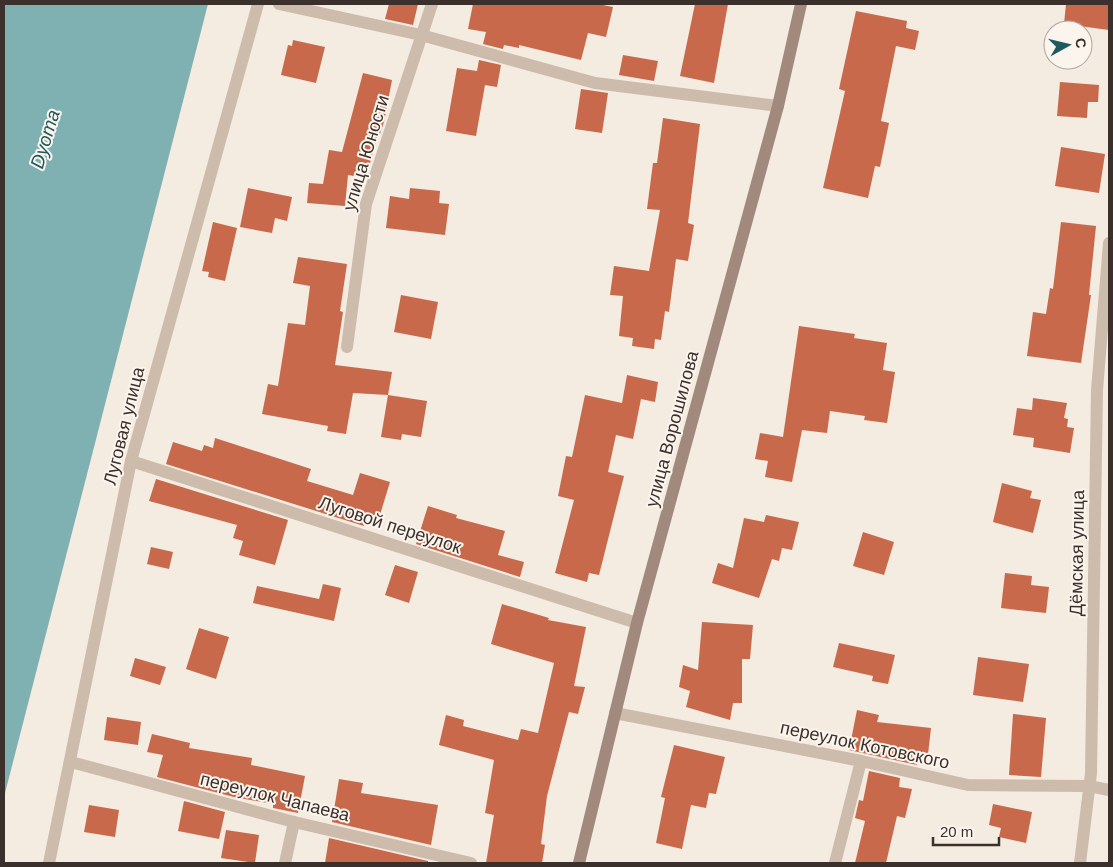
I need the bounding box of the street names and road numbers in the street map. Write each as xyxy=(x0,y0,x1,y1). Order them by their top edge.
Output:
street label: улица Юности xyxy=(339,93,393,213)
street label: улица Ворошилова xyxy=(641,348,703,509)
street label: Луговая улица xyxy=(100,364,149,487)
street label: Дёмская улица xyxy=(1066,489,1088,616)
street label: Луговой переулок xyxy=(316,493,464,557)
street label: переулок Котовского xyxy=(779,717,951,773)
street label: переулок Чапаева xyxy=(198,769,353,825)

